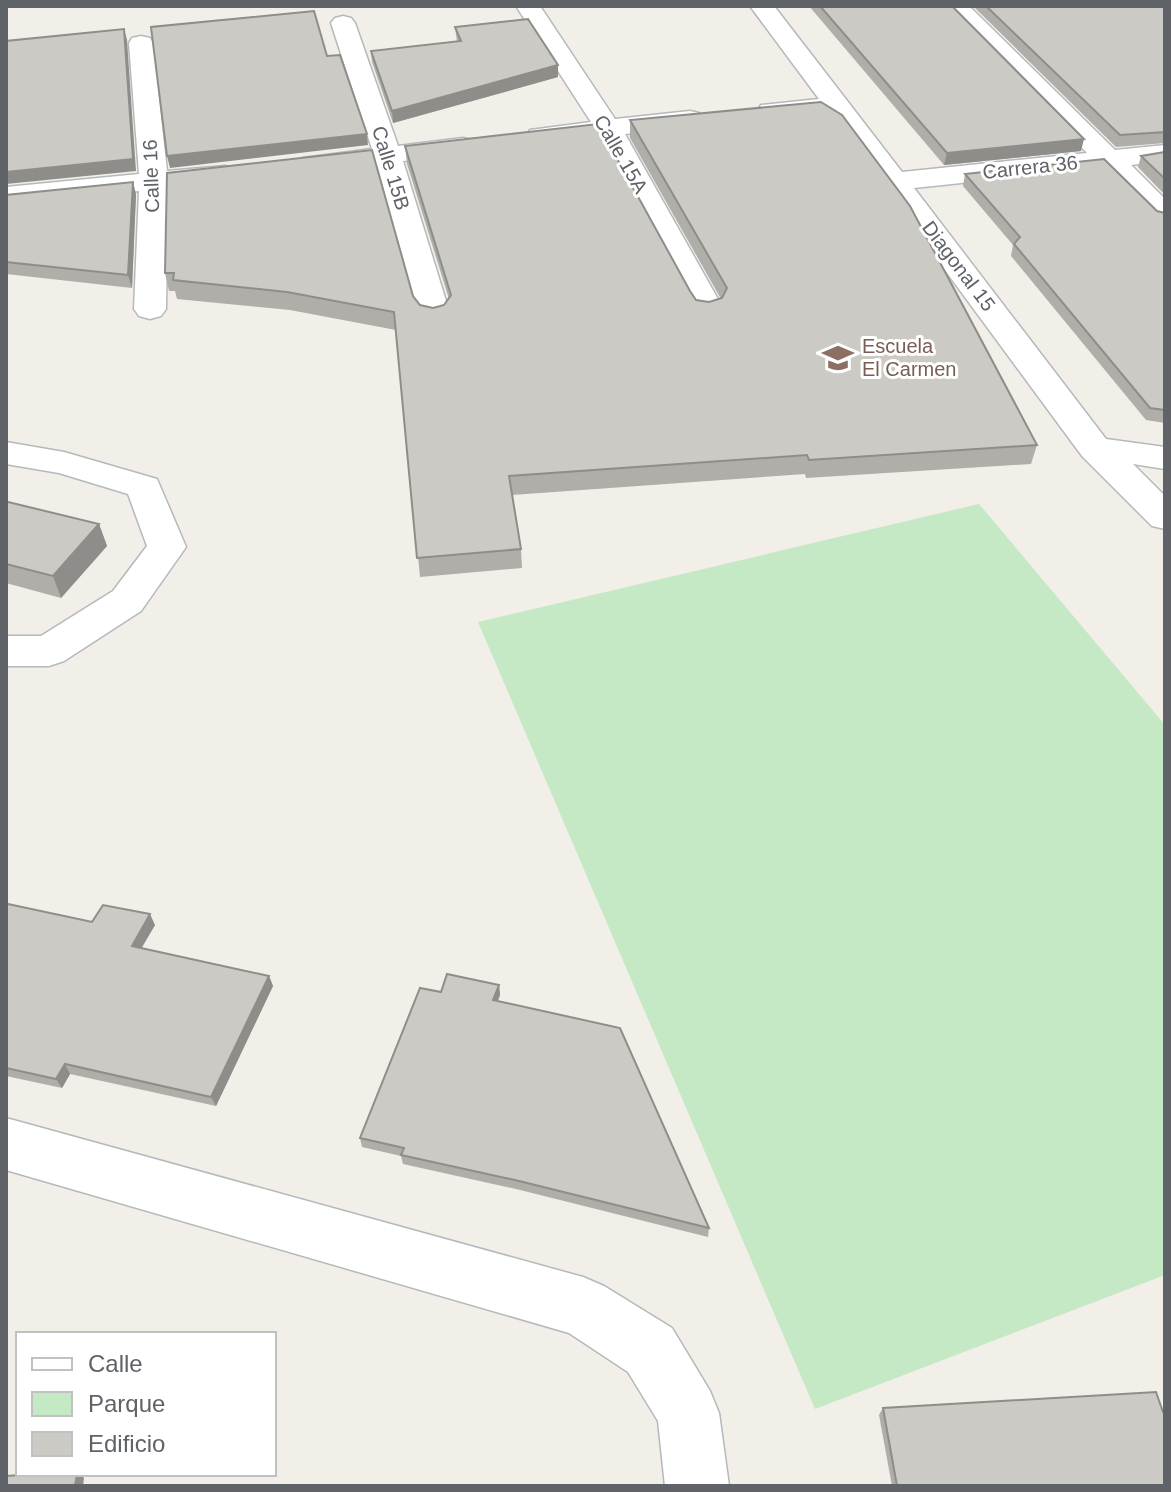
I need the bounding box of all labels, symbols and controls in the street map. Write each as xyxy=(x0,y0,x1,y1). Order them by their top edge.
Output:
street label: Calle 15A xyxy=(590,111,653,198)
street label: Calle 15B xyxy=(368,123,414,213)
street label: Calle 16 xyxy=(139,139,163,213)
street label: Carrera 36 xyxy=(981,151,1079,183)
street label: Diagonal 15 xyxy=(918,217,1000,315)
place label: Escuela El Carmen xyxy=(862,335,956,380)
school or university icon: Escuela El Carmen xyxy=(821,341,855,375)
legend xyxy=(16,1332,276,1476)
text: Calle xyxy=(88,1350,143,1377)
text: Parque xyxy=(88,1390,165,1417)
text: Edificio xyxy=(88,1430,165,1457)

